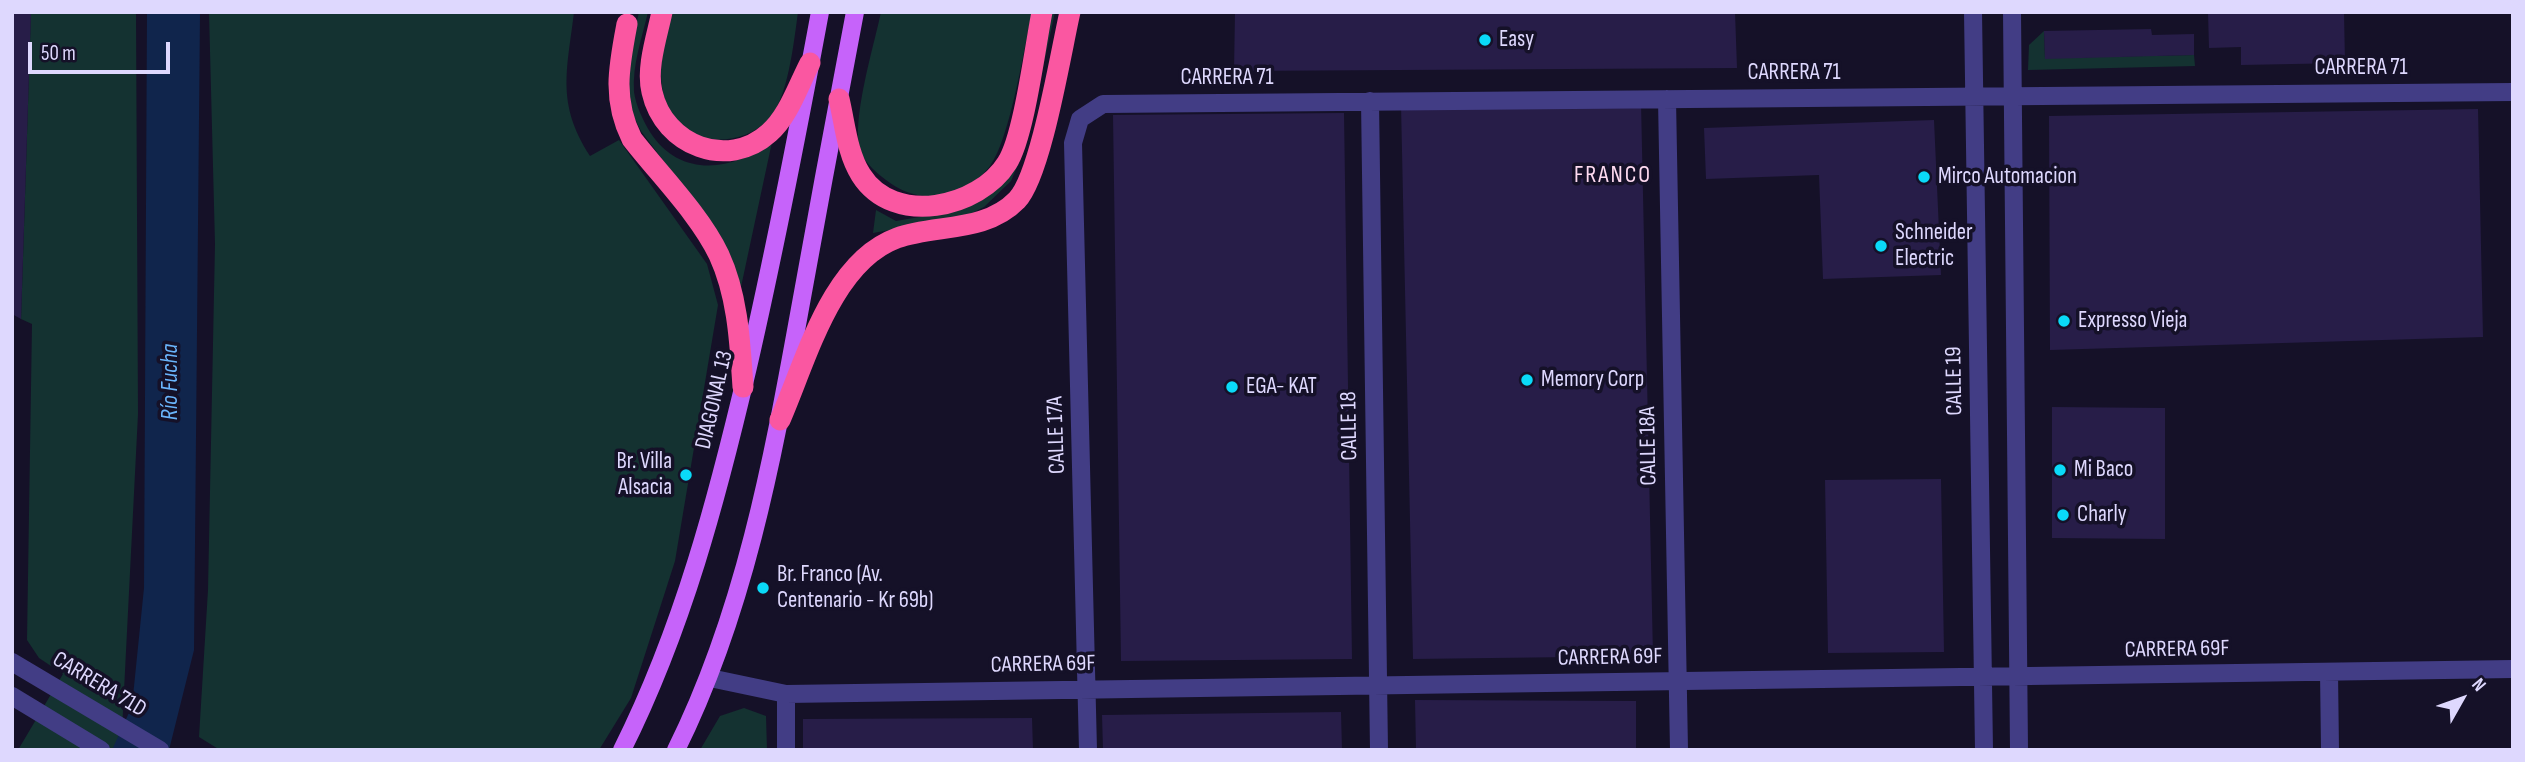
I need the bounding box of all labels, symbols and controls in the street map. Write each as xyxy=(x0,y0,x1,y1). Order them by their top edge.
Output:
place label: Easy xyxy=(1499,26,1534,54)
scale bar xyxy=(32,28,173,72)
marker: Easy xyxy=(1477,32,1493,48)
text: 50 m xyxy=(41,41,76,66)
street label: CARRERA 71 xyxy=(2314,54,2408,82)
street label: CARRERA 71 xyxy=(1747,59,1841,87)
street label: CARRERA 71 xyxy=(1180,64,1274,92)
district label: FRANCO xyxy=(1575,162,1651,190)
place label: Mirco Automacion xyxy=(1938,163,2077,191)
marker: Mirco Automacion xyxy=(1916,169,1932,185)
place label: Schneider Electric xyxy=(1895,219,1973,273)
marker: Schneider Electric xyxy=(1873,238,1889,254)
place label: Expresso Vieja xyxy=(2078,307,2187,335)
marker: Expresso Vieja xyxy=(2056,313,2072,329)
water label: Río Fucha xyxy=(157,344,185,420)
street label: CALLE 19 xyxy=(1941,346,1969,416)
street label: DIAGONAL 13 xyxy=(690,348,740,452)
place label: Memory Corp xyxy=(1541,366,1644,394)
marker: Memory Corp xyxy=(1519,372,1535,388)
place label: EGA- KAT xyxy=(1246,373,1317,401)
marker: EGA- KAT xyxy=(1224,379,1240,395)
street label: CALLE 18 xyxy=(1336,391,1364,461)
street label: CALLE 17A xyxy=(1042,396,1072,474)
street label: CALLE 18A xyxy=(1635,406,1663,486)
place label: Br. Villa Alsacia xyxy=(616,448,672,502)
place label: Mi Baco xyxy=(2074,456,2133,484)
marker: Mi Baco xyxy=(2052,462,2068,478)
marker: Br. Villa Alsacia xyxy=(678,467,694,483)
place label: Charly xyxy=(2077,501,2127,529)
marker: Charly xyxy=(2055,507,2071,523)
place label: Br. Franco (Av. Centenario - Kr 69b) xyxy=(777,561,933,615)
marker: Br. Franco (Av. Centenario - Kr 69b) xyxy=(755,580,771,596)
street label: CARRERA 69F xyxy=(2124,635,2230,665)
street label: CARRERA 69F xyxy=(1557,643,1663,673)
street label: CARRERA 71D xyxy=(47,646,151,724)
street label: CARRERA 69F xyxy=(990,650,1096,680)
north arrow xyxy=(2427,664,2497,734)
text: N xyxy=(2466,674,2491,696)

